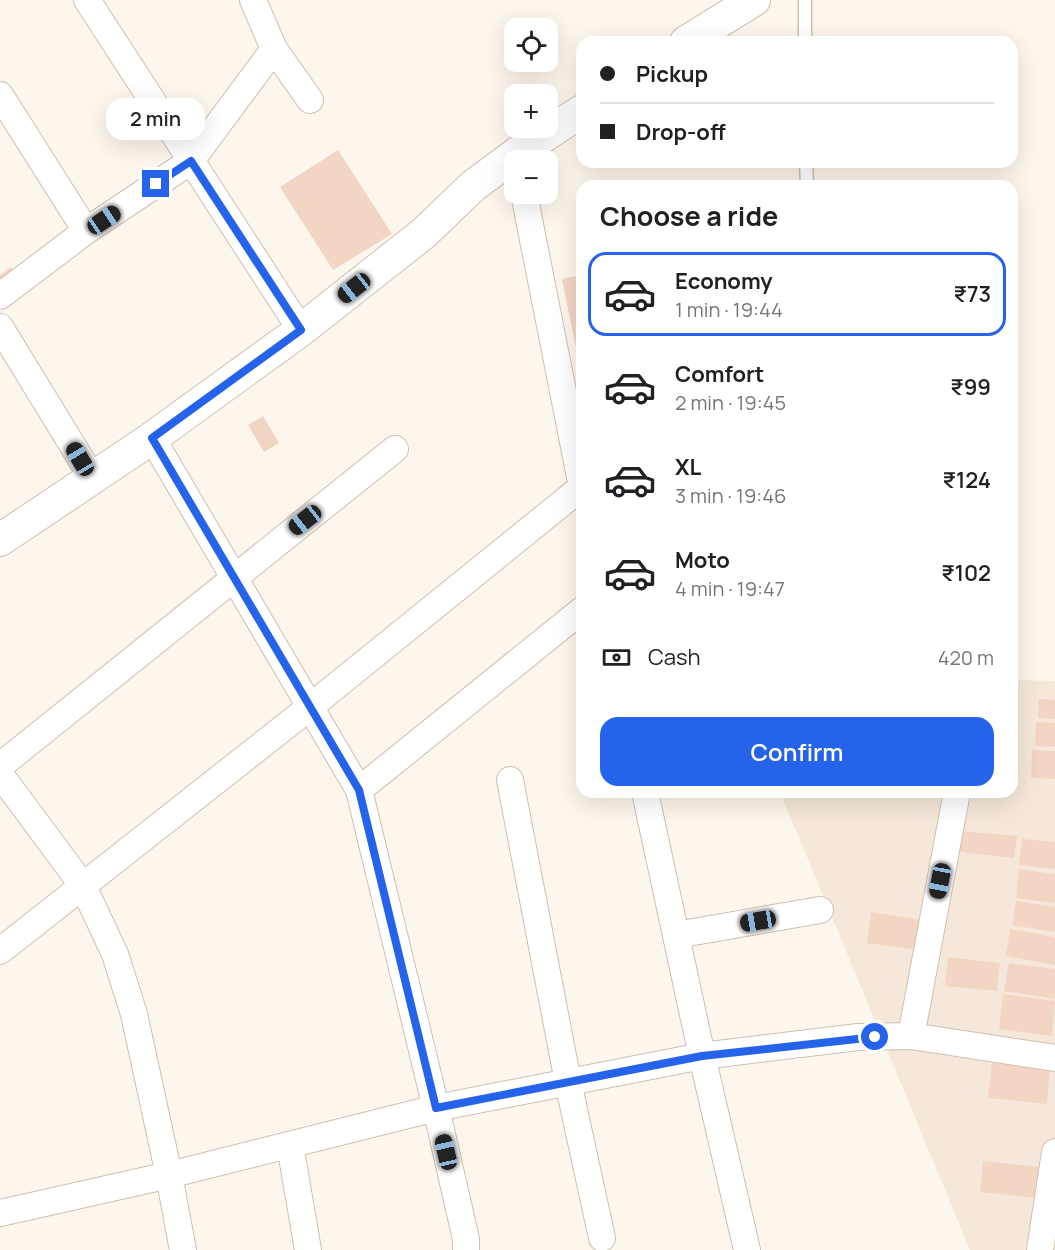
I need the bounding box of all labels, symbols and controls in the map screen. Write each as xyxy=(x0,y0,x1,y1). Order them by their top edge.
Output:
map controls xyxy=(504,18,558,204)
button: locate xyxy=(504,18,558,72)
text: Pickup xyxy=(636,59,708,89)
button: + xyxy=(504,84,558,138)
callout: 2 min xyxy=(106,97,206,139)
text: 2 min xyxy=(130,105,181,132)
text: Drop-off xyxy=(636,117,726,147)
button: − xyxy=(504,150,558,204)
route end xyxy=(142,170,169,197)
text: Choose a ride xyxy=(600,197,778,234)
car xyxy=(84,202,124,238)
text: Economy xyxy=(675,266,773,296)
icon: car xyxy=(603,267,657,321)
car xyxy=(334,270,374,306)
text: ₹73 xyxy=(953,279,991,309)
text: 1 min · 19:44 xyxy=(675,296,783,323)
text: Comfort xyxy=(675,359,764,389)
icon: car xyxy=(603,360,657,414)
text: ₹99 xyxy=(950,372,991,402)
text: 2 min · 19:45 xyxy=(675,389,786,416)
car xyxy=(63,439,97,479)
text: XL xyxy=(675,452,701,482)
icon: car xyxy=(603,453,657,507)
text: ₹124 xyxy=(943,465,991,495)
text: 3 min · 19:46 xyxy=(675,482,787,509)
car xyxy=(285,502,325,538)
text: Moto xyxy=(675,545,730,575)
icon: car xyxy=(603,546,657,600)
text: ₹102 xyxy=(941,558,991,588)
text: 4 min · 19:47 xyxy=(675,575,785,602)
icon: cash xyxy=(600,641,633,674)
text: Cash xyxy=(648,642,701,672)
text: 420 m xyxy=(938,644,994,671)
button: Confirm xyxy=(600,717,994,786)
car xyxy=(928,862,952,900)
car xyxy=(739,909,777,933)
route start xyxy=(861,1023,888,1050)
car xyxy=(433,1132,459,1172)

